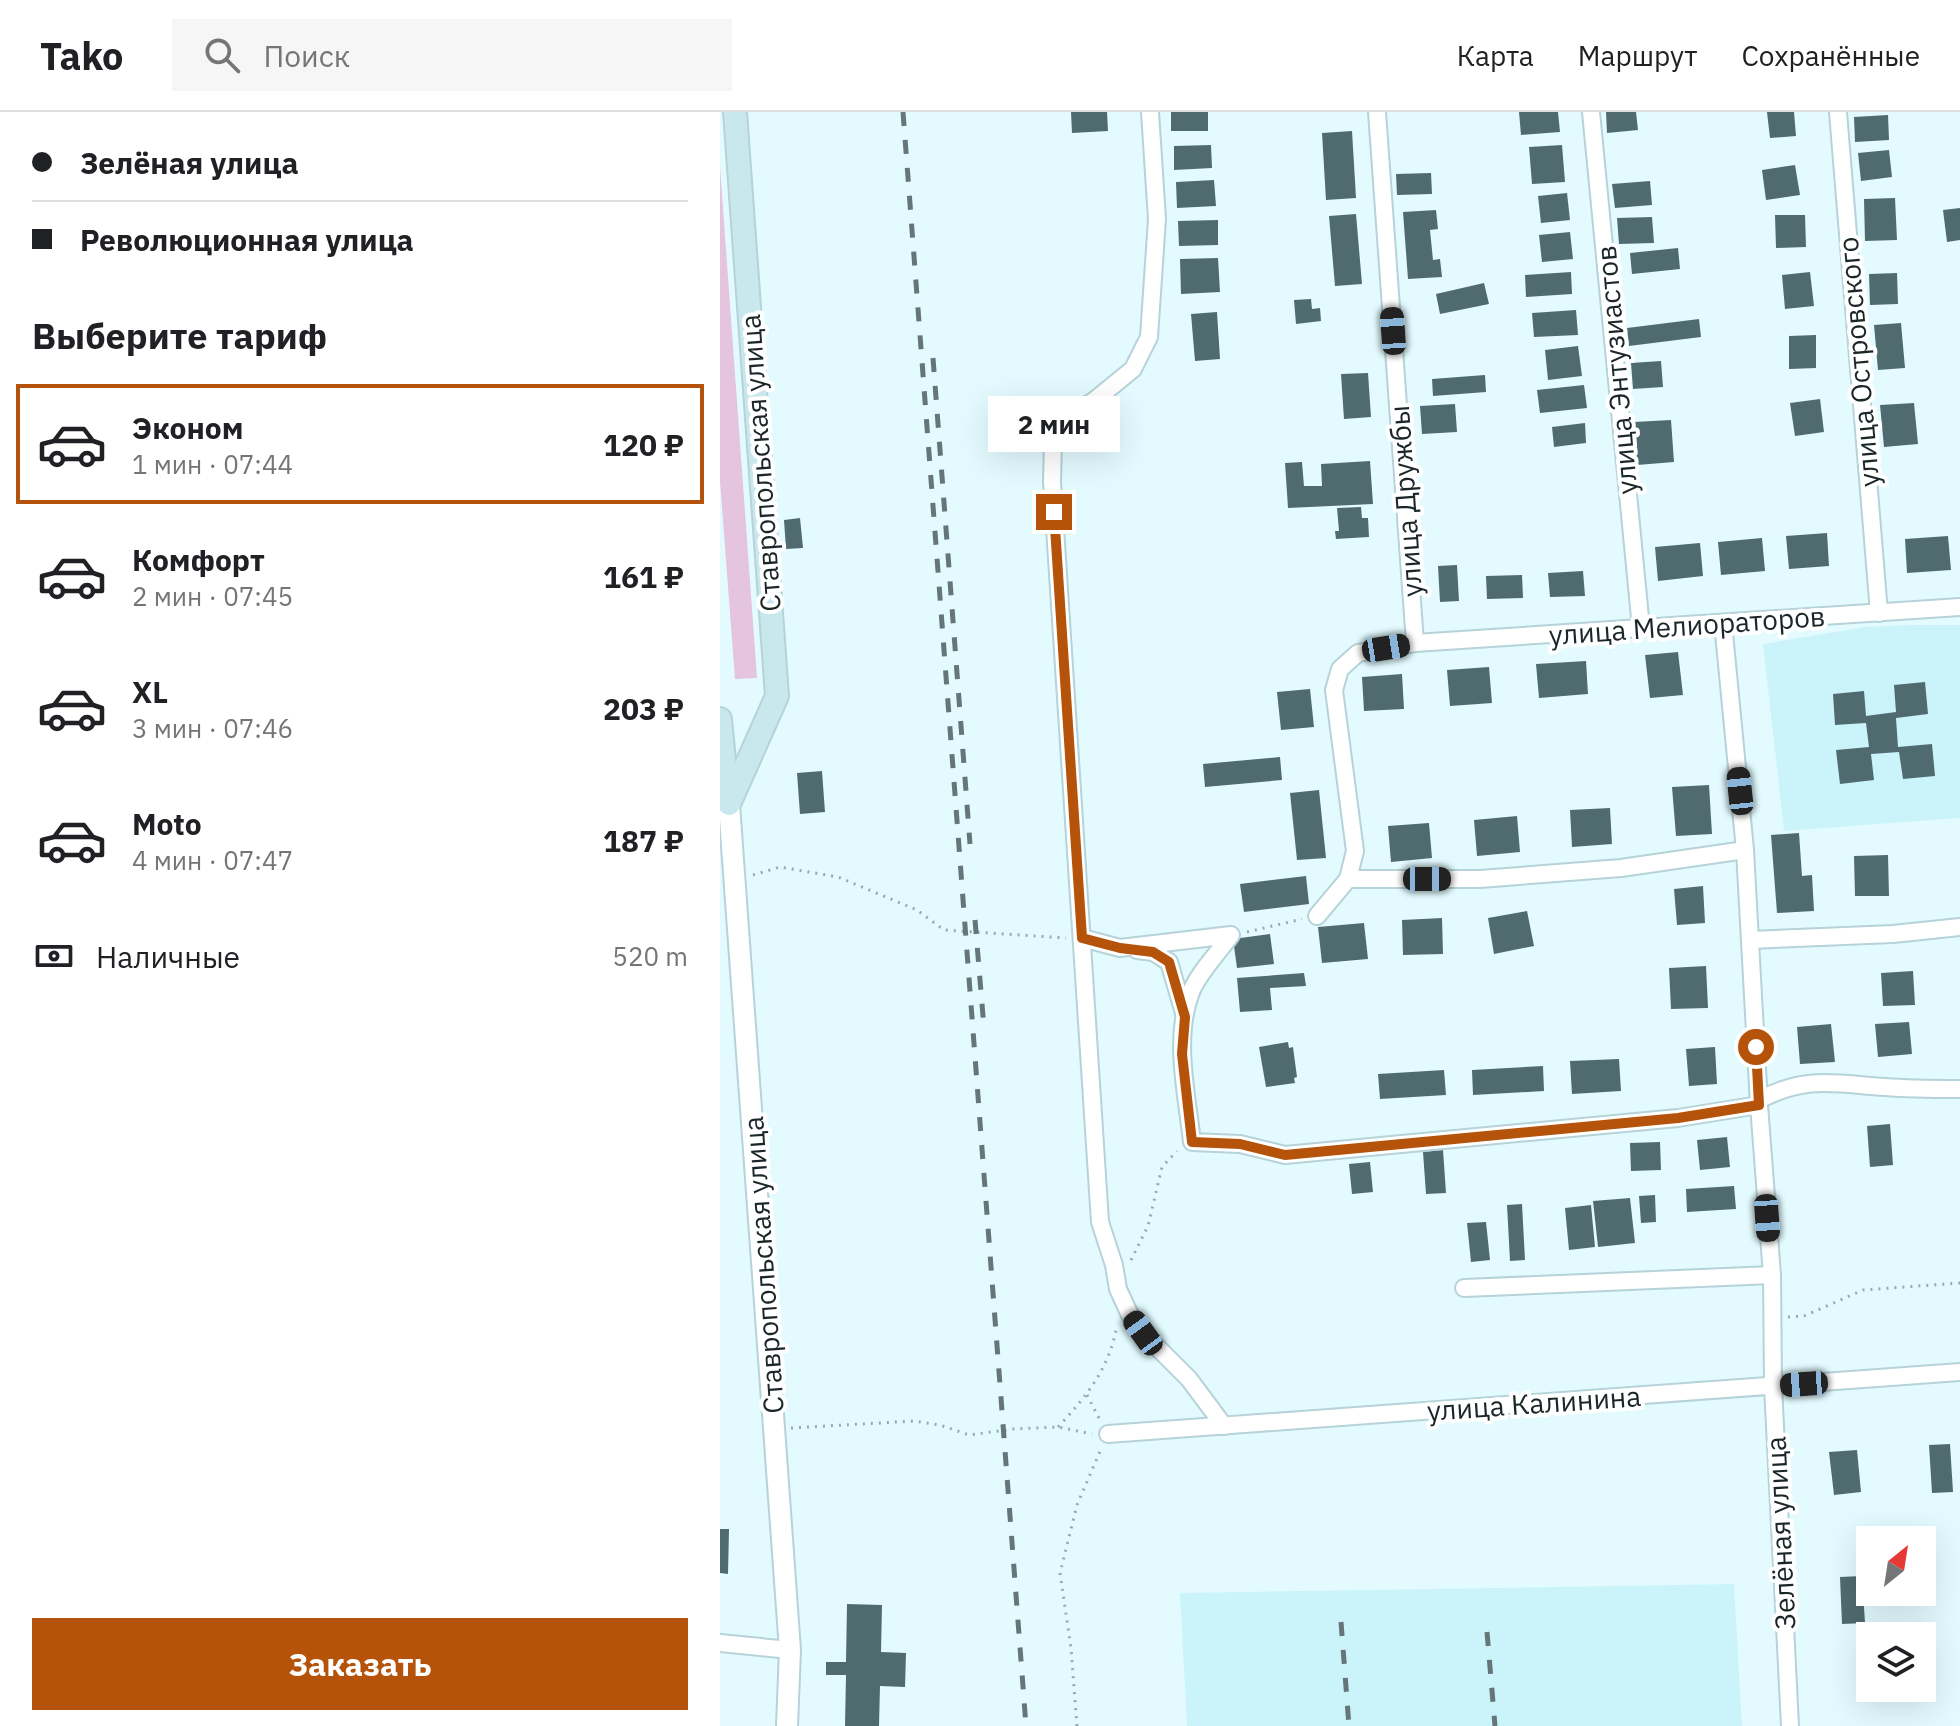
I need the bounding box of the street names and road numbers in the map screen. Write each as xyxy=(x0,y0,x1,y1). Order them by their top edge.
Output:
street label: улица Островского xyxy=(1829,235,1887,489)
street label: улица Энтузиастов xyxy=(1587,244,1645,496)
street label: Ставропольская улица xyxy=(731,313,789,613)
street label: улица Дружбы xyxy=(1380,404,1430,598)
street label: улица Мелиораторов xyxy=(1548,597,1826,653)
street label: Ставропольская улица xyxy=(734,1115,792,1415)
street label: улица Калинина xyxy=(1426,1377,1642,1429)
street label: Зелёная улица xyxy=(1756,1435,1804,1631)

